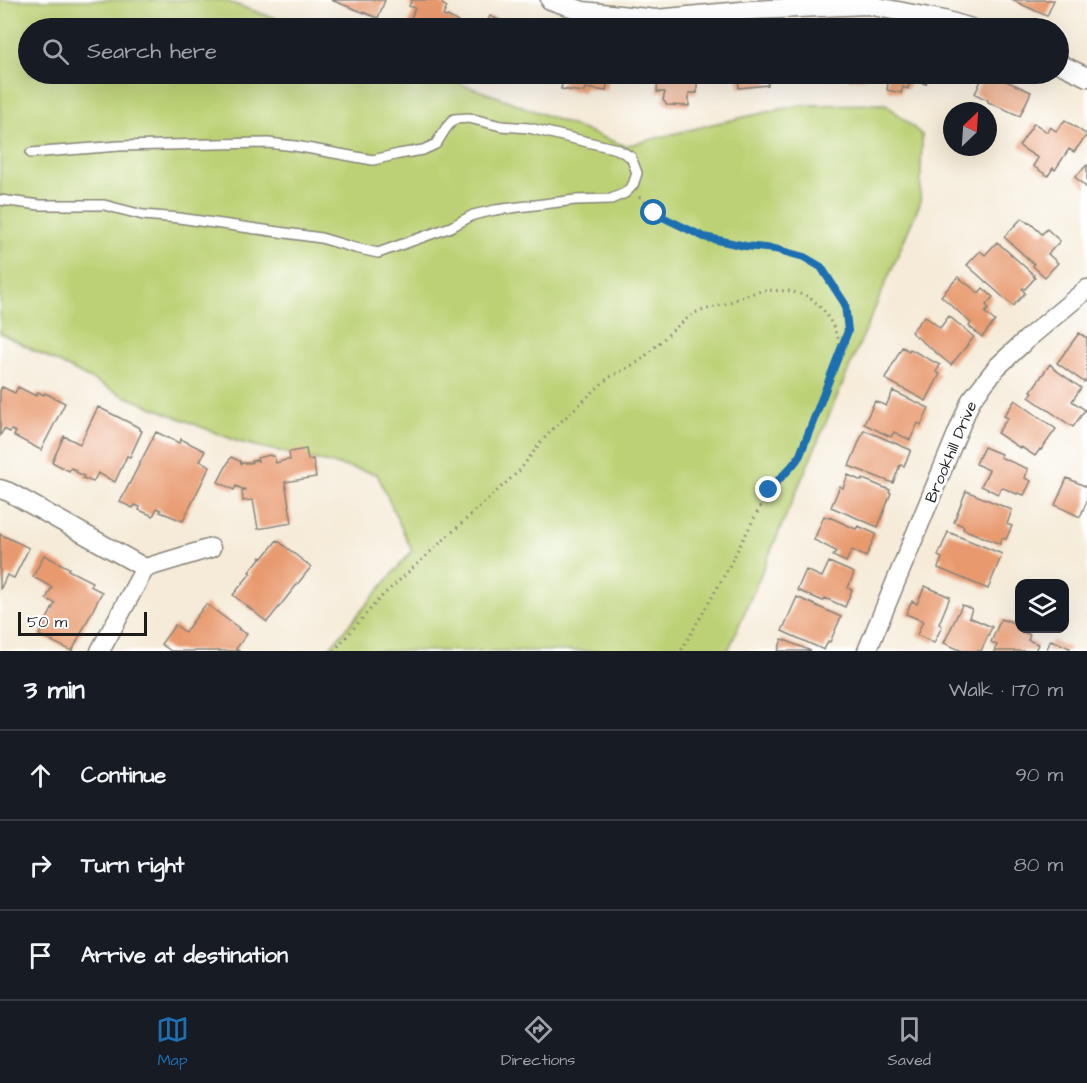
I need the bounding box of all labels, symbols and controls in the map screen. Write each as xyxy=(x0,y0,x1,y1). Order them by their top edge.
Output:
search box xyxy=(18,18,1069,84)
icon: search xyxy=(39,35,72,68)
text: Search here xyxy=(87,36,217,67)
north arrow xyxy=(943,102,997,156)
route start xyxy=(640,199,666,225)
street label: Brookhill Drive xyxy=(920,397,982,506)
route end xyxy=(755,476,781,502)
map controls xyxy=(1015,579,1069,633)
button: layers xyxy=(1015,579,1069,633)
scale bar xyxy=(18,609,147,636)
text: 50 m xyxy=(27,611,67,633)
text: 3 min xyxy=(24,672,85,708)
text: Walk · 170 m xyxy=(949,676,1063,704)
icon: ahead xyxy=(24,759,57,792)
text: Continue xyxy=(81,760,166,791)
text: 90 m xyxy=(1015,761,1063,789)
icon: right xyxy=(24,849,57,882)
text: Turn right xyxy=(81,850,184,881)
text: 80 m xyxy=(1014,851,1063,879)
icon: arrive xyxy=(24,939,57,972)
text: Arrive at destination xyxy=(81,940,288,971)
tab: Map xyxy=(156,1013,189,1071)
tab: Directions xyxy=(501,1013,575,1071)
tab: Saved xyxy=(887,1013,931,1071)

